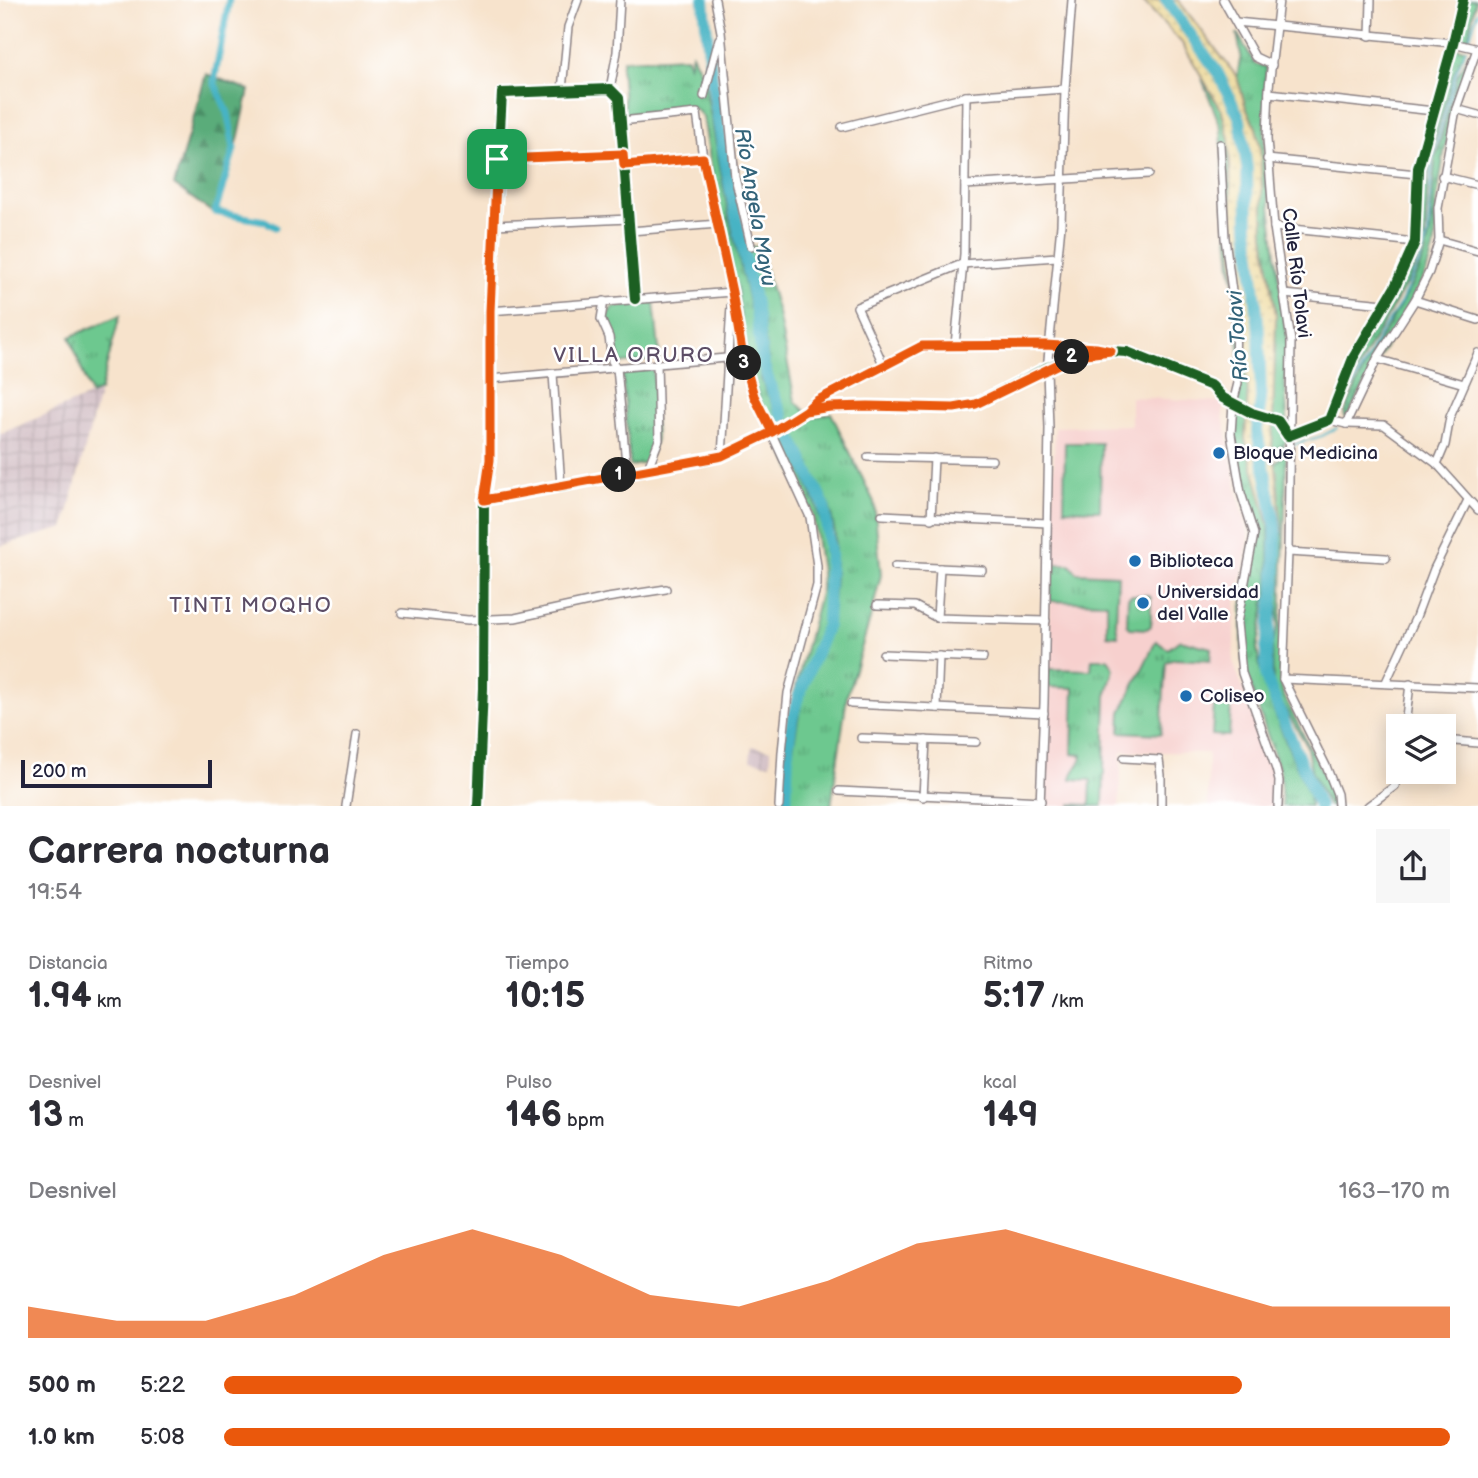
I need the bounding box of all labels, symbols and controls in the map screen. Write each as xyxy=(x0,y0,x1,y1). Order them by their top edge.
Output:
water label: Río Angela Mayu xyxy=(729,126,781,288)
pin xyxy=(467,129,527,189)
icon: arrive xyxy=(478,140,516,178)
street label: Calle Río Tolavi xyxy=(1277,207,1315,339)
water label: Río Tolavi xyxy=(1222,288,1254,382)
pin: 2 xyxy=(1054,340,1090,374)
district label: VILLA ORURO xyxy=(553,343,715,368)
text: 2 xyxy=(1066,345,1077,368)
pin: 3 xyxy=(726,346,762,380)
text: 3 xyxy=(738,351,749,374)
place label: Bloque Medicina xyxy=(1233,442,1378,465)
marker: Bloque Medicina xyxy=(1211,445,1227,461)
pin: 1 xyxy=(602,458,636,492)
text: 1 xyxy=(615,463,623,486)
place label: Biblioteca xyxy=(1149,550,1234,573)
marker: Biblioteca xyxy=(1127,553,1143,569)
place label: Universidad del Valle xyxy=(1157,581,1259,626)
district label: TINTI MOQHO xyxy=(169,593,333,618)
marker: Universidad del Valle xyxy=(1135,595,1151,611)
place label: Coliseo xyxy=(1200,685,1264,708)
marker: Coliseo xyxy=(1178,688,1194,704)
map controls xyxy=(1386,714,1456,784)
button: layers xyxy=(1386,714,1456,784)
scale bar xyxy=(21,757,212,789)
text: 200 m xyxy=(32,760,86,783)
text: Carrera nocturna xyxy=(28,829,330,874)
button: share xyxy=(1376,829,1450,903)
text: 19:54 xyxy=(28,878,82,906)
text: Distancia xyxy=(28,952,108,975)
text: Tiempo xyxy=(505,952,569,975)
text: Ritmo xyxy=(983,952,1033,975)
text: 1.94 xyxy=(28,975,92,1018)
text: 10:15 xyxy=(505,975,585,1018)
text: 5:17 xyxy=(983,975,1045,1018)
text: km xyxy=(92,990,122,1013)
text: /km xyxy=(1045,990,1084,1013)
text: Desnivel xyxy=(28,1071,101,1094)
text: Pulso xyxy=(505,1071,552,1094)
text: kcal xyxy=(983,1071,1017,1094)
text: 13 xyxy=(28,1094,63,1137)
text: 146 xyxy=(505,1094,562,1137)
text: 149 xyxy=(983,1094,1039,1137)
text: m xyxy=(63,1109,84,1132)
text: bpm xyxy=(562,1109,604,1132)
text: Desnivel xyxy=(28,1177,117,1205)
text: 163–170 m xyxy=(1339,1177,1450,1205)
text: 500 m xyxy=(28,1371,96,1399)
text: 5:22 xyxy=(140,1371,185,1399)
text: 1.0 km xyxy=(28,1423,95,1451)
text: 5:08 xyxy=(140,1423,185,1451)

